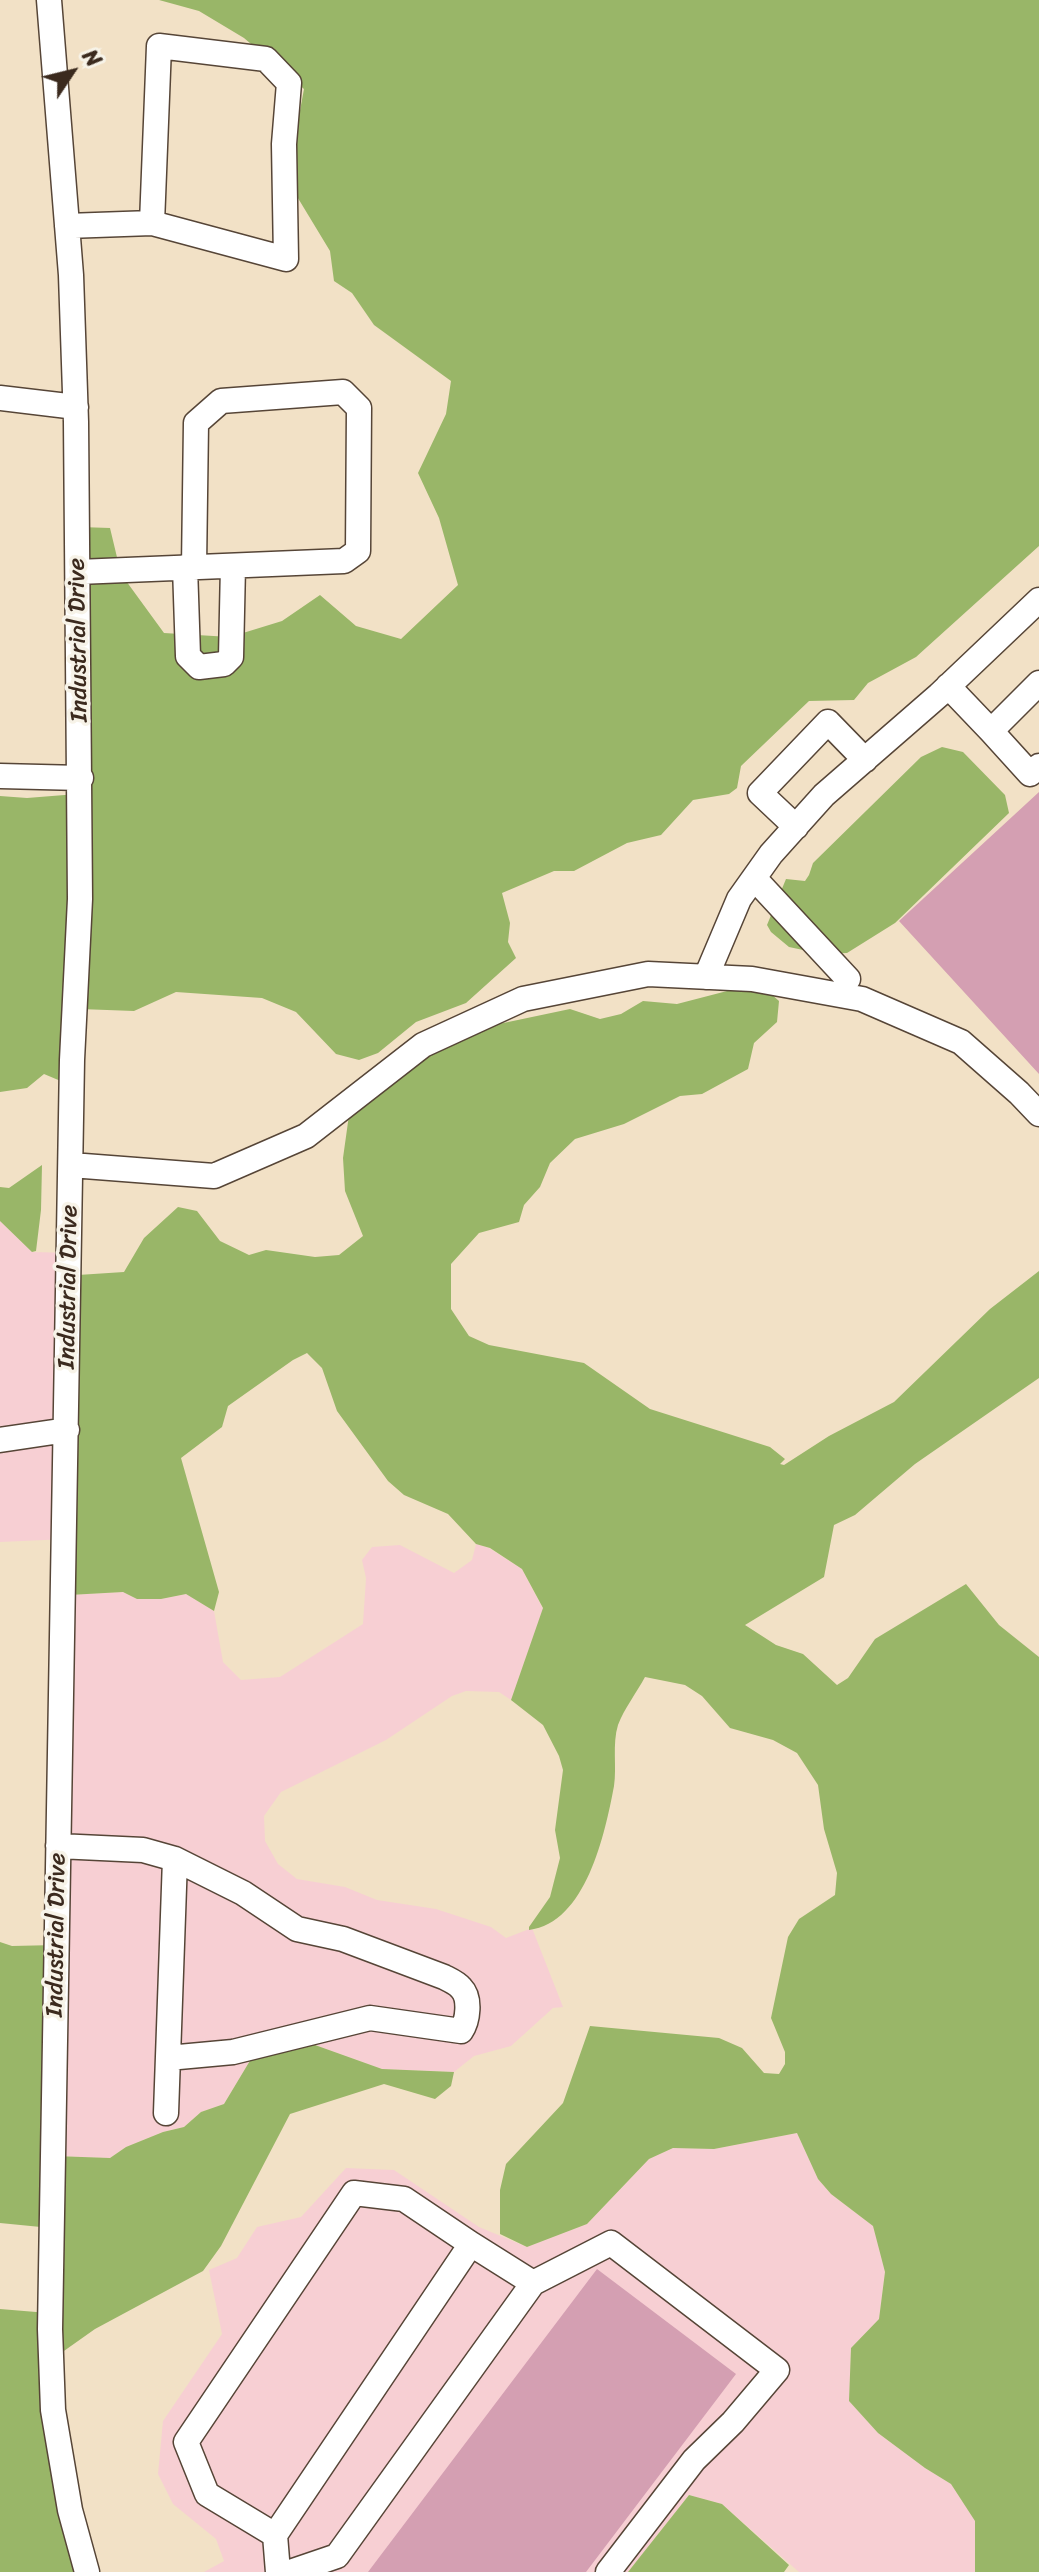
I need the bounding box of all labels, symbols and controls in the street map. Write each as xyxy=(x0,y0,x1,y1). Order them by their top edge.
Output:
north arrow xyxy=(32,32,112,112)
text: N xyxy=(72,41,112,75)
street label: Industrial Drive xyxy=(63,558,95,722)
street label: Industrial Drive xyxy=(53,1205,85,1369)
street label: Industrial Drive xyxy=(41,1853,73,2017)

